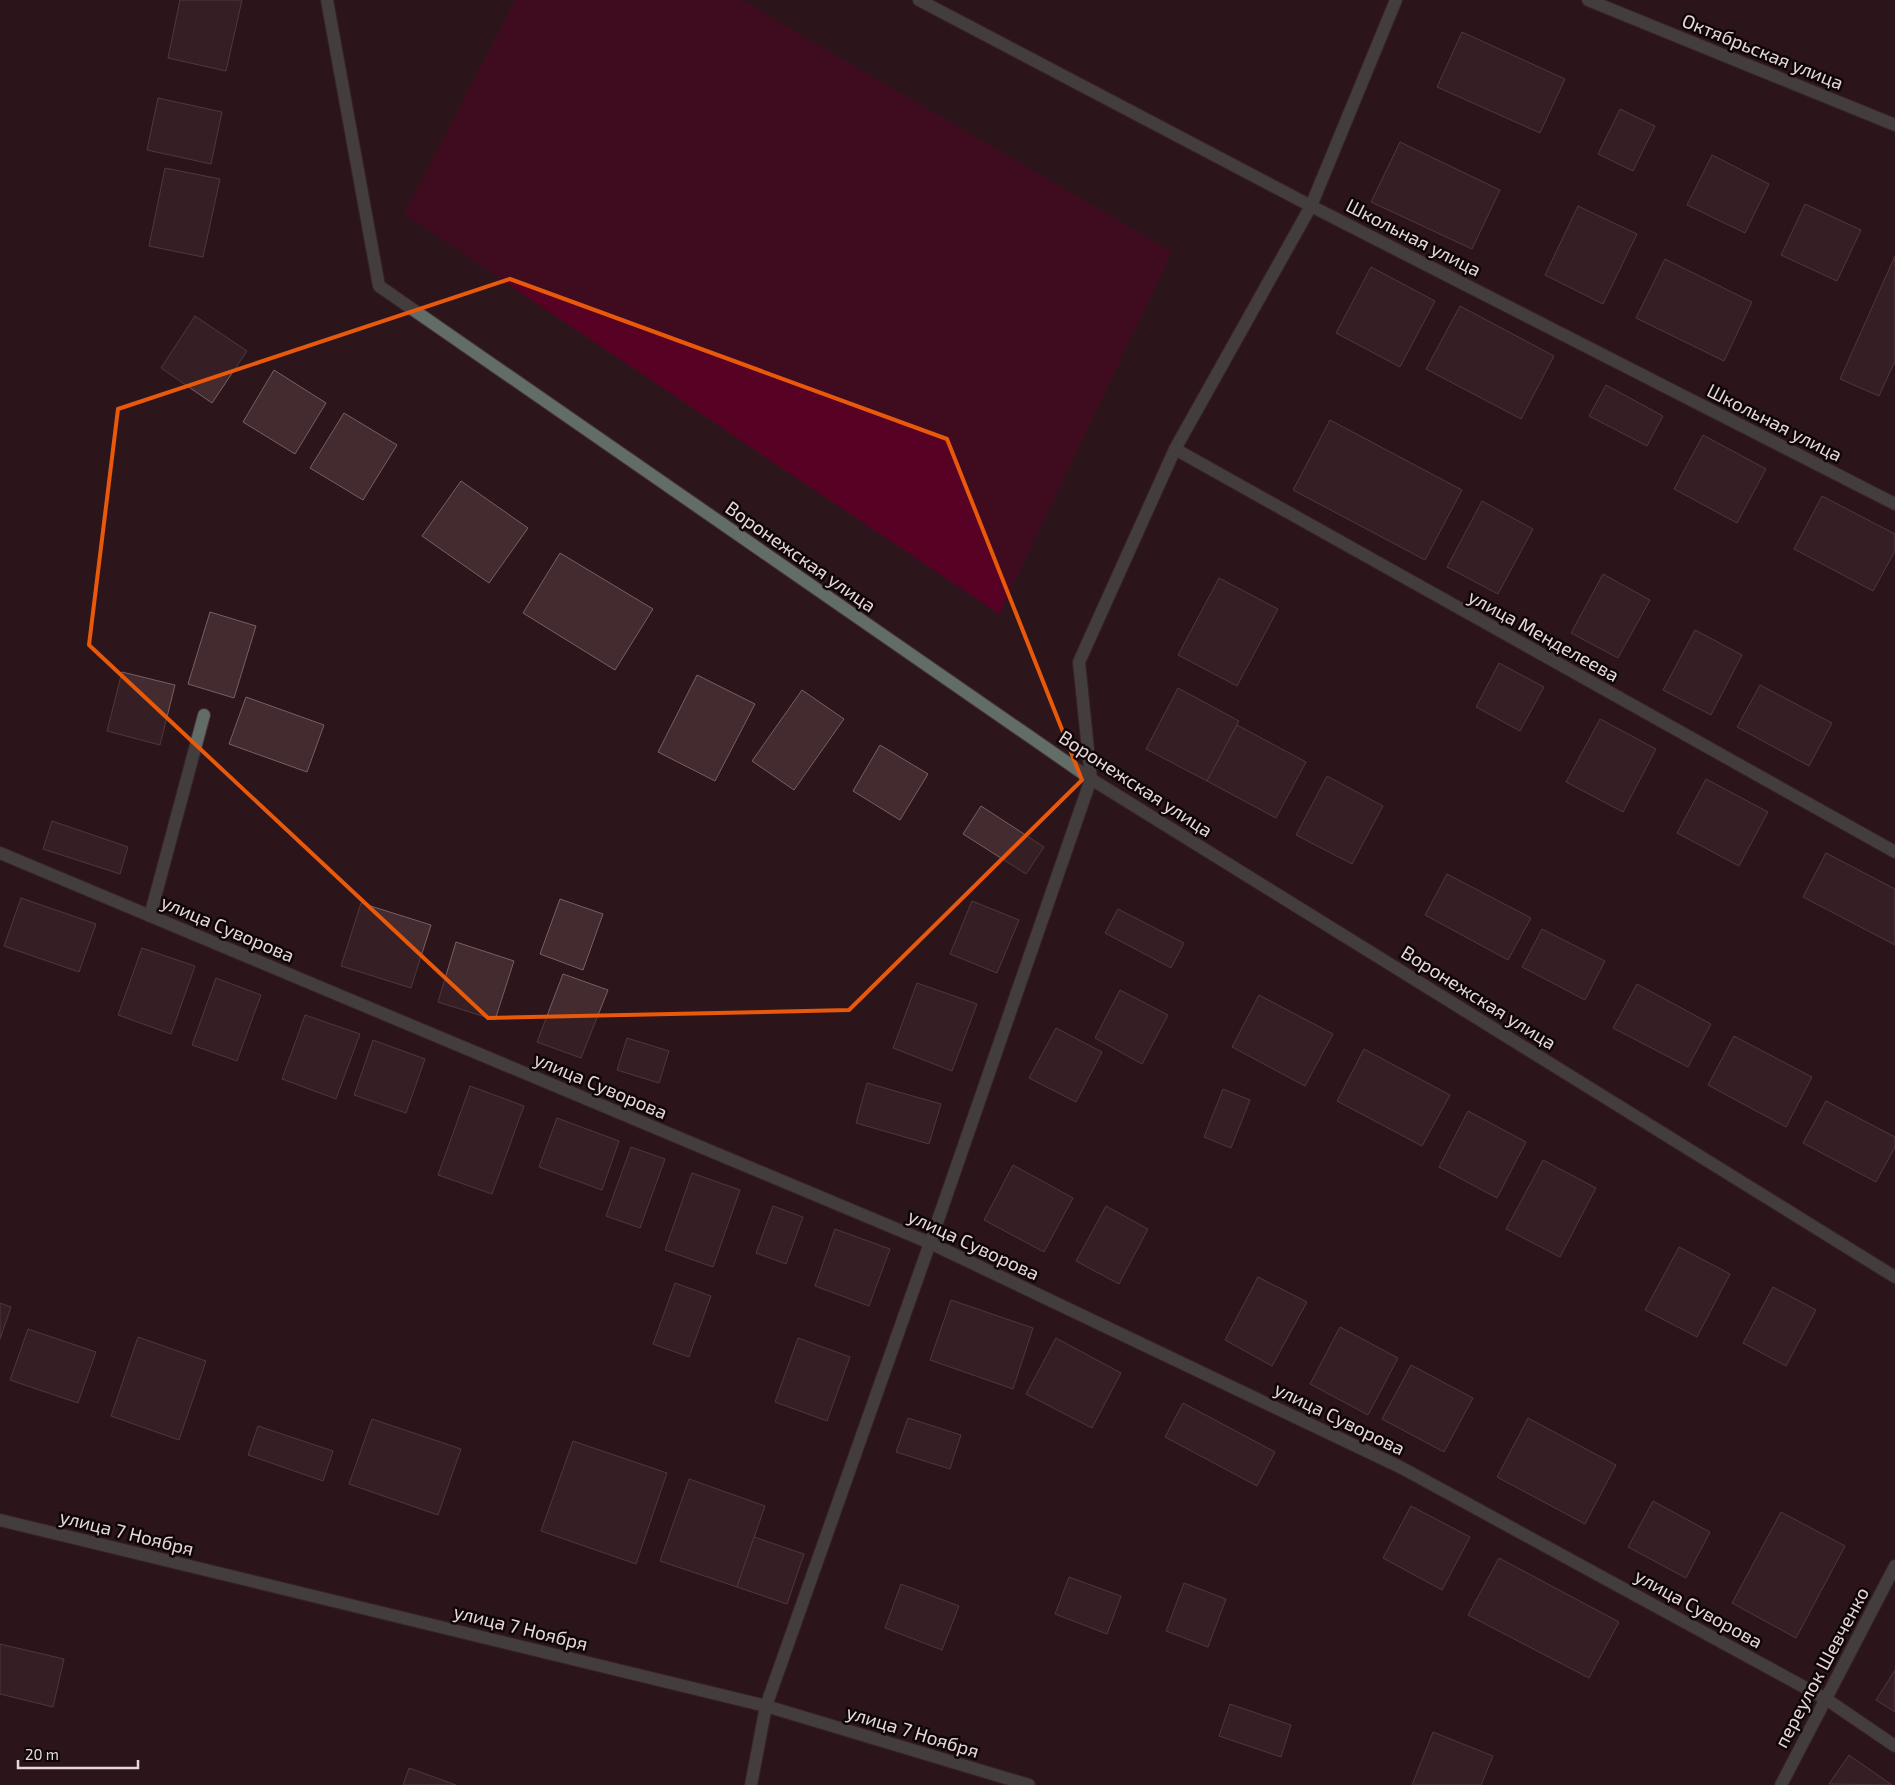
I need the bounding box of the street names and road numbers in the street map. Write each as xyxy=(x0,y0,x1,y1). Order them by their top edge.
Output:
street label: Октябрьская улица xyxy=(1679,8,1847,95)
street label: Школьная улица xyxy=(1342,193,1485,282)
street label: Школьная улица xyxy=(1703,378,1846,467)
street label: Воронежская улица xyxy=(721,495,881,617)
street label: улица Менделеева xyxy=(1464,584,1623,687)
street label: Воронежская улица xyxy=(1054,725,1217,842)
street label: улица Суворова xyxy=(158,890,298,967)
street label: Воронежская улица xyxy=(1397,940,1561,1055)
street label: улица Суворова xyxy=(531,1047,671,1124)
street label: улица Суворова xyxy=(904,1203,1043,1285)
street label: улица Суворова xyxy=(1271,1376,1409,1460)
street label: улица 7 Ноября xyxy=(57,1504,196,1561)
street label: улица Суворова xyxy=(1631,1563,1767,1653)
street label: переулок Шевченко xyxy=(1769,1583,1874,1752)
street label: улица 7 Ноября xyxy=(451,1599,590,1656)
street label: улица 7 Ноября xyxy=(844,1700,982,1763)

